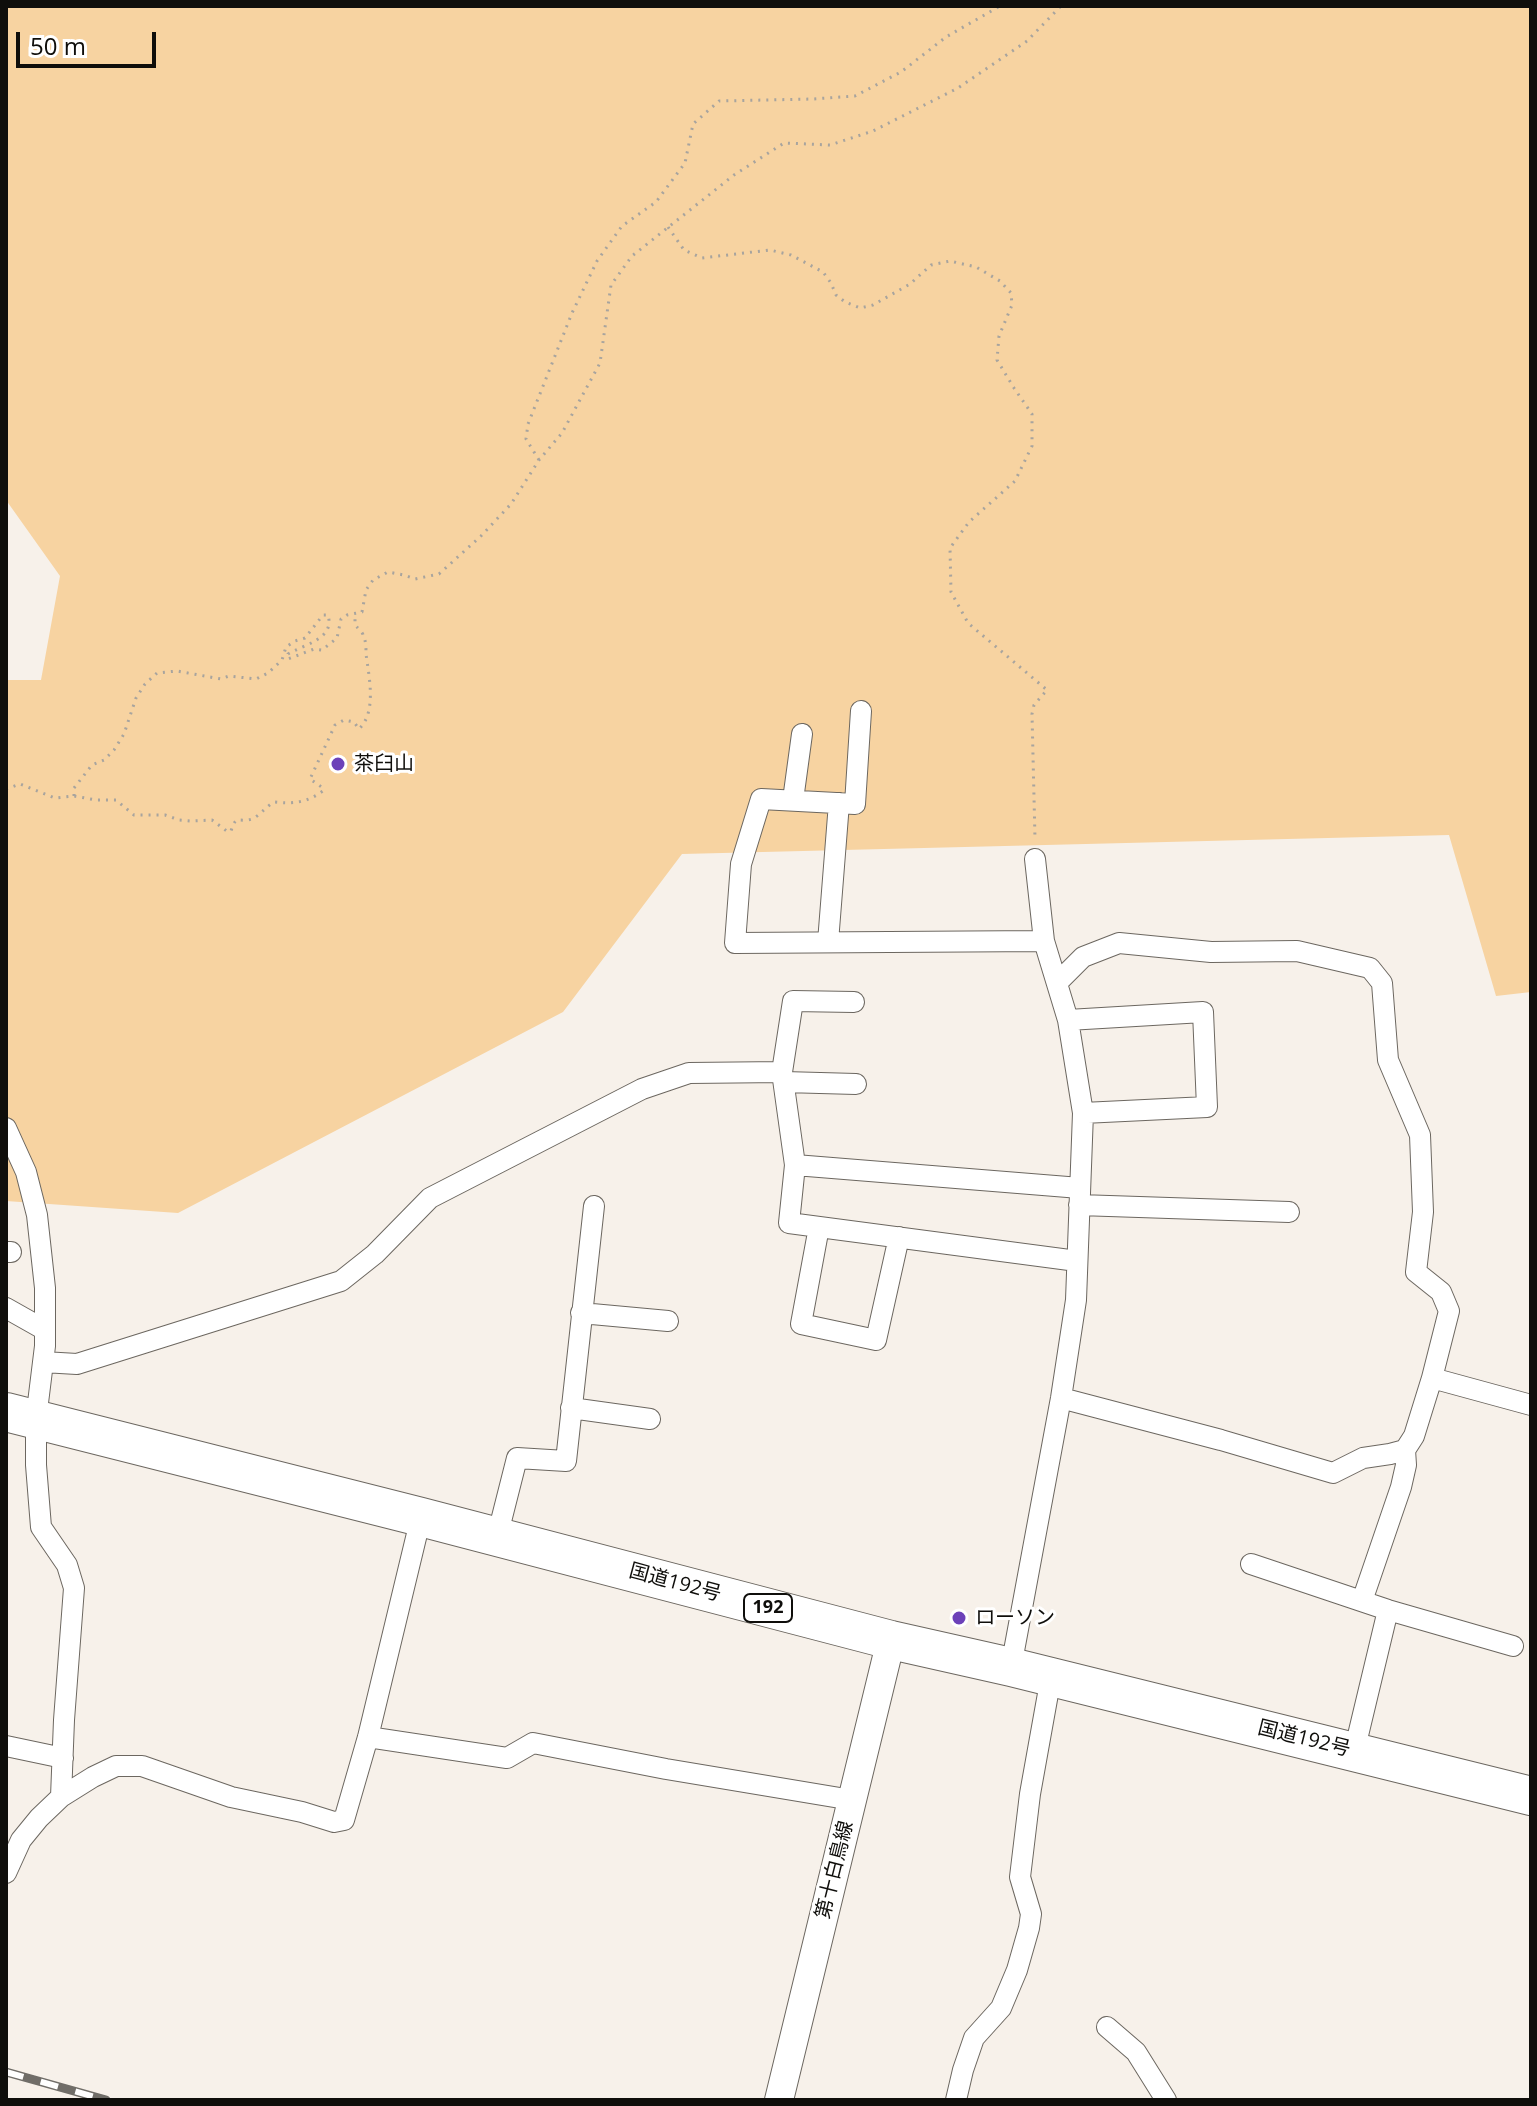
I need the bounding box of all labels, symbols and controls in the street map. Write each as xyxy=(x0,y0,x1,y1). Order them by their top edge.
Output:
scale bar xyxy=(20,16,160,66)
text: 50 m xyxy=(30,29,86,62)
place label: 茶臼山 xyxy=(354,752,414,776)
marker: 茶臼山 xyxy=(329,755,347,773)
street label: 国道192号 xyxy=(626,1559,724,1607)
road number: 192 xyxy=(744,1594,792,1622)
place label: ローソン xyxy=(975,1606,1055,1630)
marker: ローソン xyxy=(950,1609,968,1627)
street label: 国道192号 xyxy=(1255,1716,1353,1762)
street label: 第十白鳥線 xyxy=(811,1819,859,1921)

